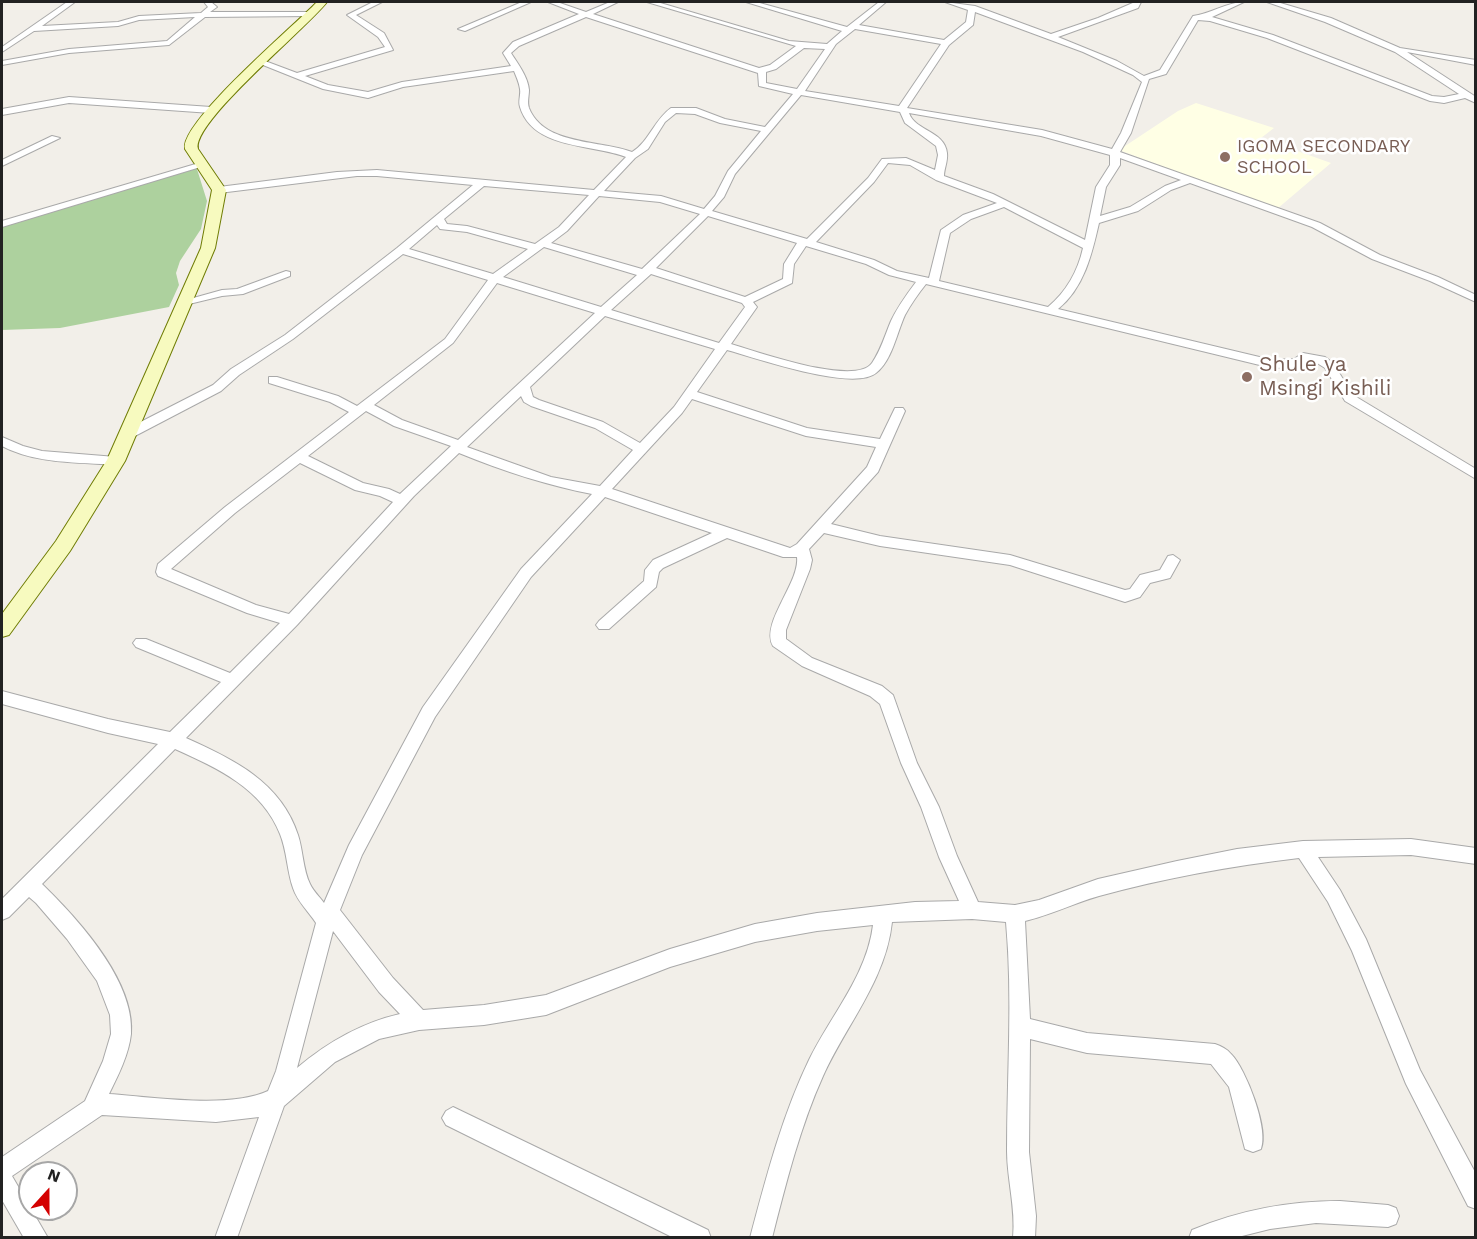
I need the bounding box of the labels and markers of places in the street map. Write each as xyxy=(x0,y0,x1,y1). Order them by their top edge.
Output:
place label: IGOMA SECONDARY SCHOOL xyxy=(1237,136,1410,178)
marker: IGOMA SECONDARY SCHOOL xyxy=(1218,150,1232,164)
place label: Shule ya Msingi Kishili xyxy=(1259,352,1391,402)
marker: Shule ya Msingi Kishili xyxy=(1240,370,1254,384)

